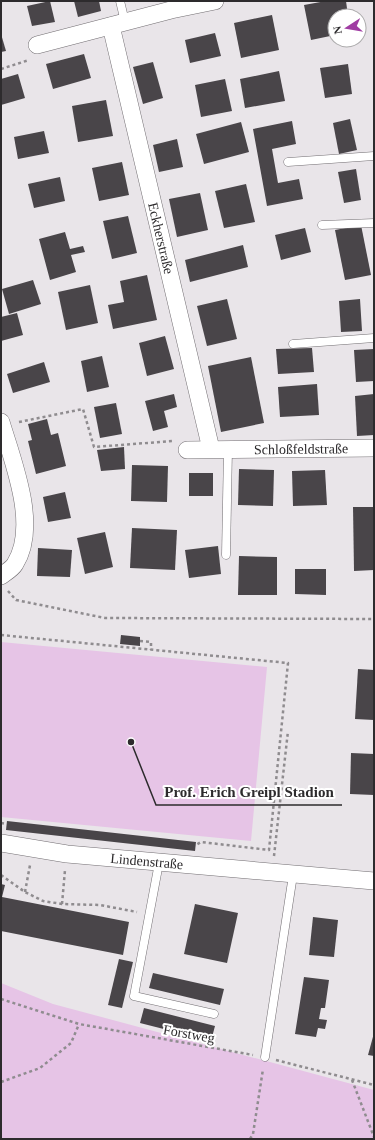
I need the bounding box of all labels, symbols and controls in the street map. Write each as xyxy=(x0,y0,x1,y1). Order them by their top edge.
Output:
north arrow xyxy=(327,8,367,48)
text: N xyxy=(331,25,344,35)
street label: Eckherstraße xyxy=(145,201,177,275)
street label: Schloßfeldstraße xyxy=(254,441,348,457)
callout: Prof. Erich Greipl Stadion xyxy=(156,778,342,805)
text: Prof. Erich Greipl Stadion xyxy=(164,784,334,800)
street label: Lindenstraße xyxy=(110,850,184,872)
street label: Forstweg xyxy=(162,1022,216,1046)

